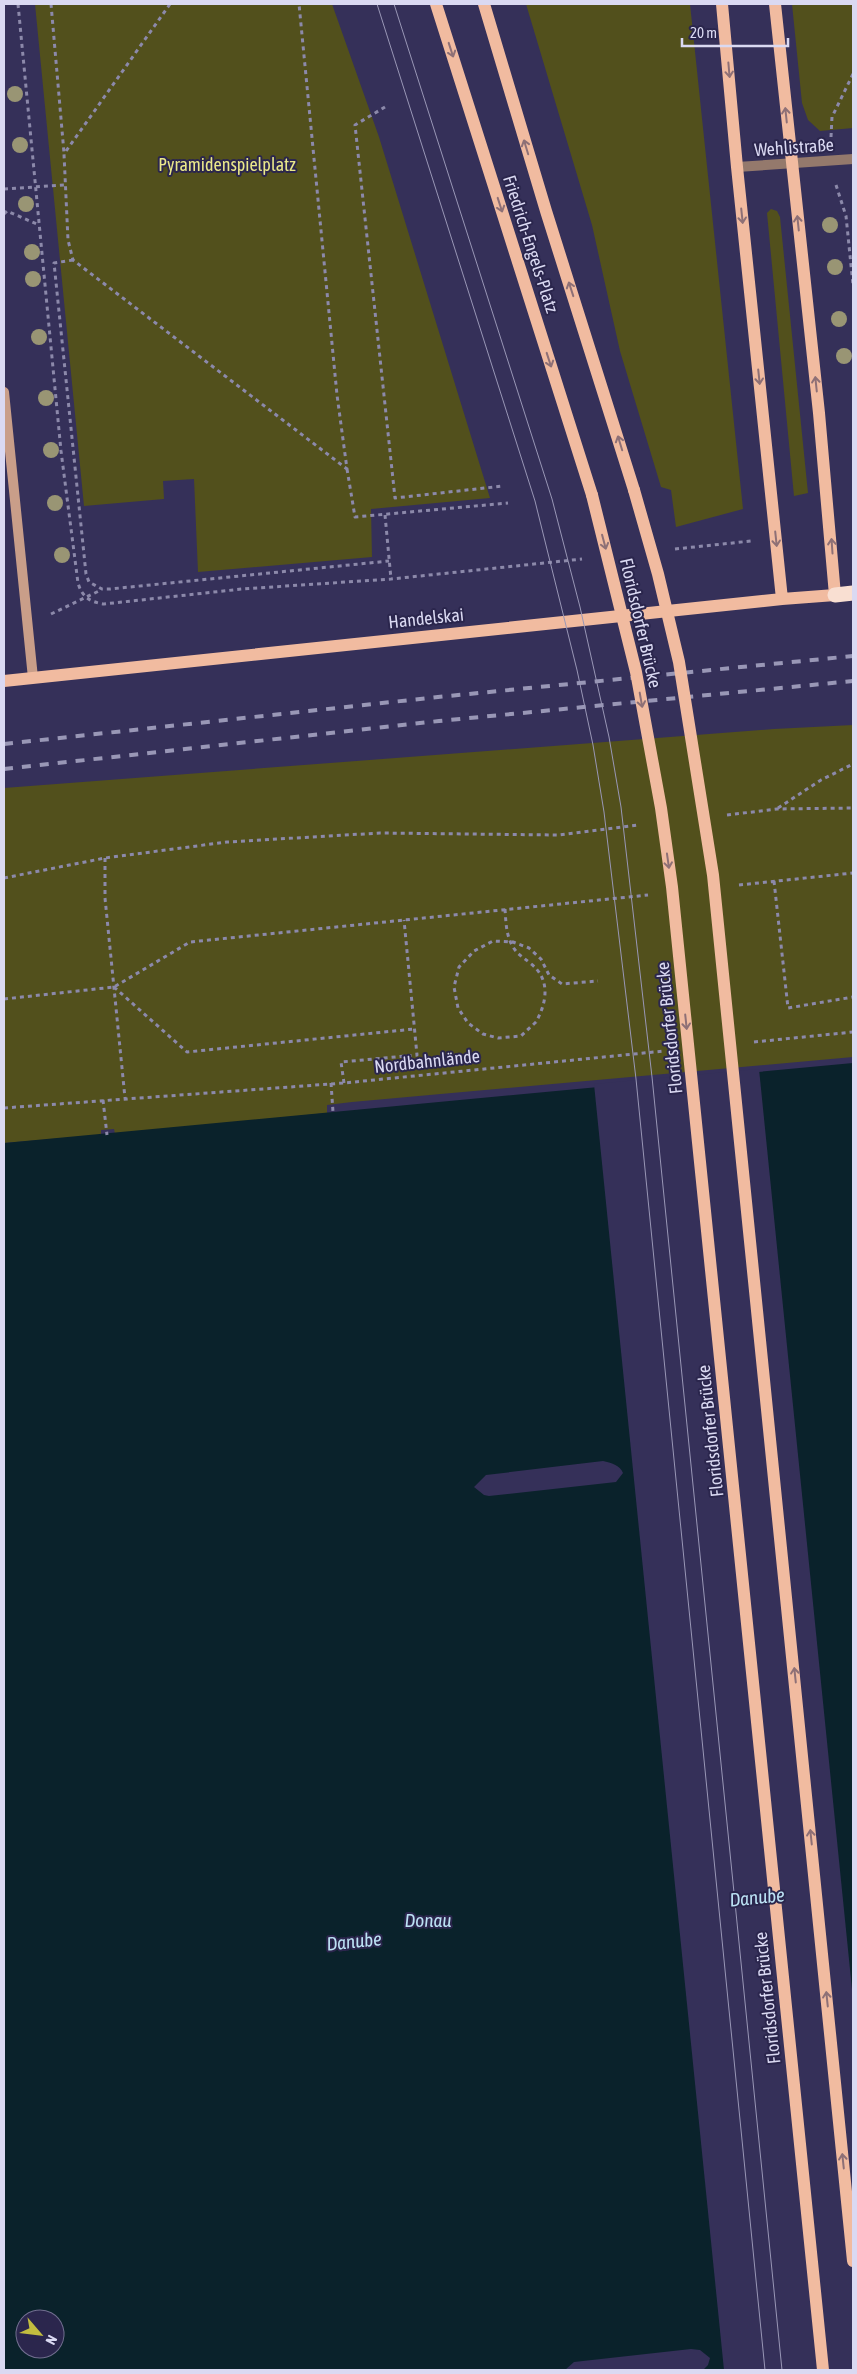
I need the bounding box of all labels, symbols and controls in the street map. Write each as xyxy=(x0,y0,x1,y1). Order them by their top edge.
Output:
scale bar xyxy=(682,15,788,47)
text: 20 m xyxy=(690,24,717,41)
one-way arrow xyxy=(447,42,456,58)
one-way arrow xyxy=(724,61,733,77)
one-way arrow xyxy=(781,107,791,123)
street label: Wehlistraße xyxy=(753,134,835,160)
one-way arrow xyxy=(521,140,531,156)
park label: Pyramidenspielplatz xyxy=(158,154,296,175)
street label: Friedrich-Engels-Platz xyxy=(499,173,563,316)
one-way arrow xyxy=(496,197,505,212)
one-way arrow xyxy=(737,207,747,223)
one-way arrow xyxy=(793,215,803,231)
one-way arrow xyxy=(566,281,575,297)
one-way arrow xyxy=(545,352,555,368)
one-way arrow xyxy=(754,369,764,385)
one-way arrow xyxy=(811,377,821,393)
one-way arrow xyxy=(614,436,624,452)
one-way arrow xyxy=(771,531,781,547)
one-way arrow xyxy=(600,534,610,550)
one-way arrow xyxy=(827,539,836,555)
street label: Floridsdorfer Brücke xyxy=(616,556,666,690)
street label: Handelskai xyxy=(387,604,465,632)
one-way arrow xyxy=(637,692,647,708)
one-way arrow xyxy=(663,852,673,868)
street label: Floridsdorfer Brücke xyxy=(652,961,686,1095)
one-way arrow xyxy=(682,1014,691,1030)
street label: Nordbahnlände xyxy=(373,1045,481,1077)
street label: Floridsdorfer Brücke xyxy=(693,1364,727,1498)
one-way arrow xyxy=(790,1668,800,1684)
one-way arrow xyxy=(806,1829,816,1845)
water label: Danube xyxy=(728,1883,786,1911)
water label: Donau xyxy=(405,1909,451,1931)
water label: Danube xyxy=(325,1927,383,1955)
street label: Floridsdorfer Brücke xyxy=(750,1931,784,2065)
one-way arrow xyxy=(822,1991,832,2007)
one-way arrow xyxy=(838,2153,848,2169)
north arrow xyxy=(15,2309,65,2359)
text: N xyxy=(42,2333,60,2348)

